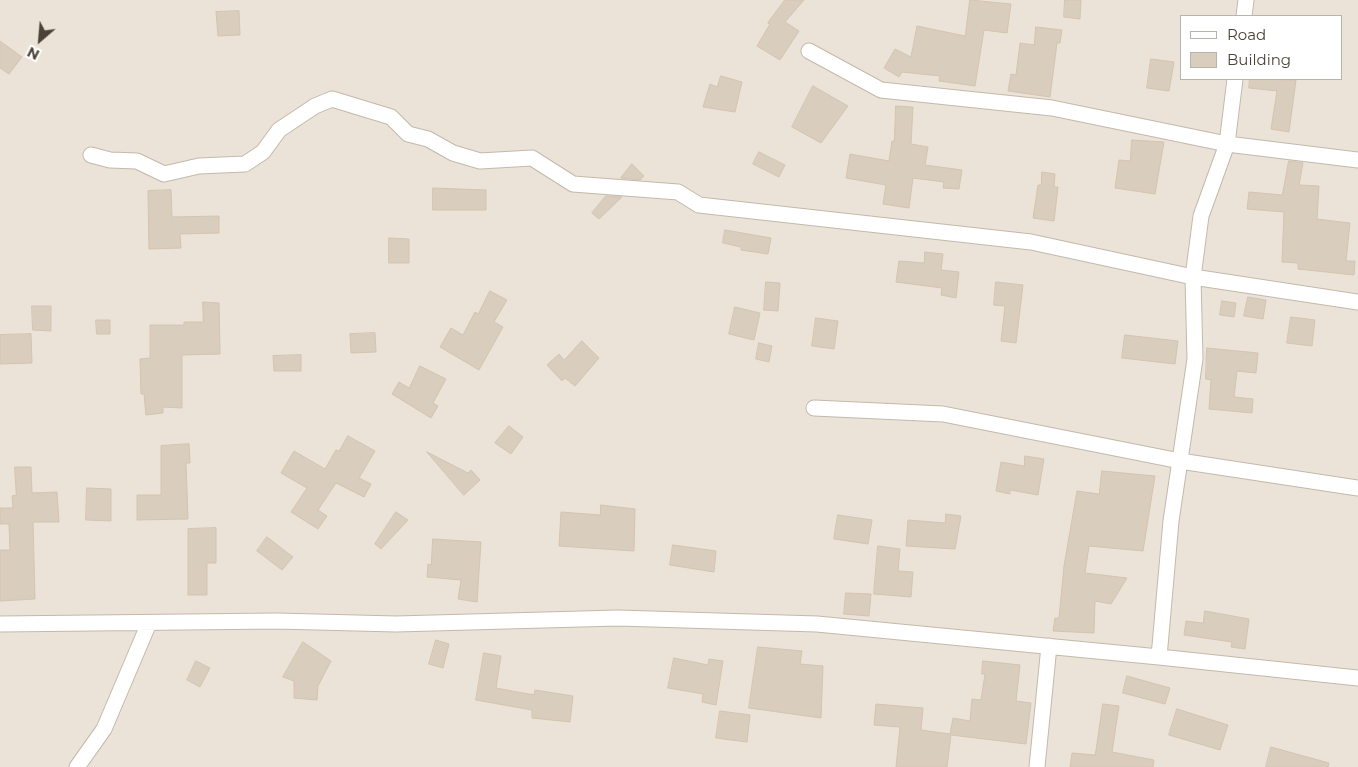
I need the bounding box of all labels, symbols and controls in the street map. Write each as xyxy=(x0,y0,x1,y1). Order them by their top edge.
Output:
north arrow xyxy=(15,15,65,65)
legend xyxy=(1180,15,1343,80)
text: Road xyxy=(1227,25,1266,44)
text: N xyxy=(24,43,42,64)
text: Building xyxy=(1227,50,1291,69)

